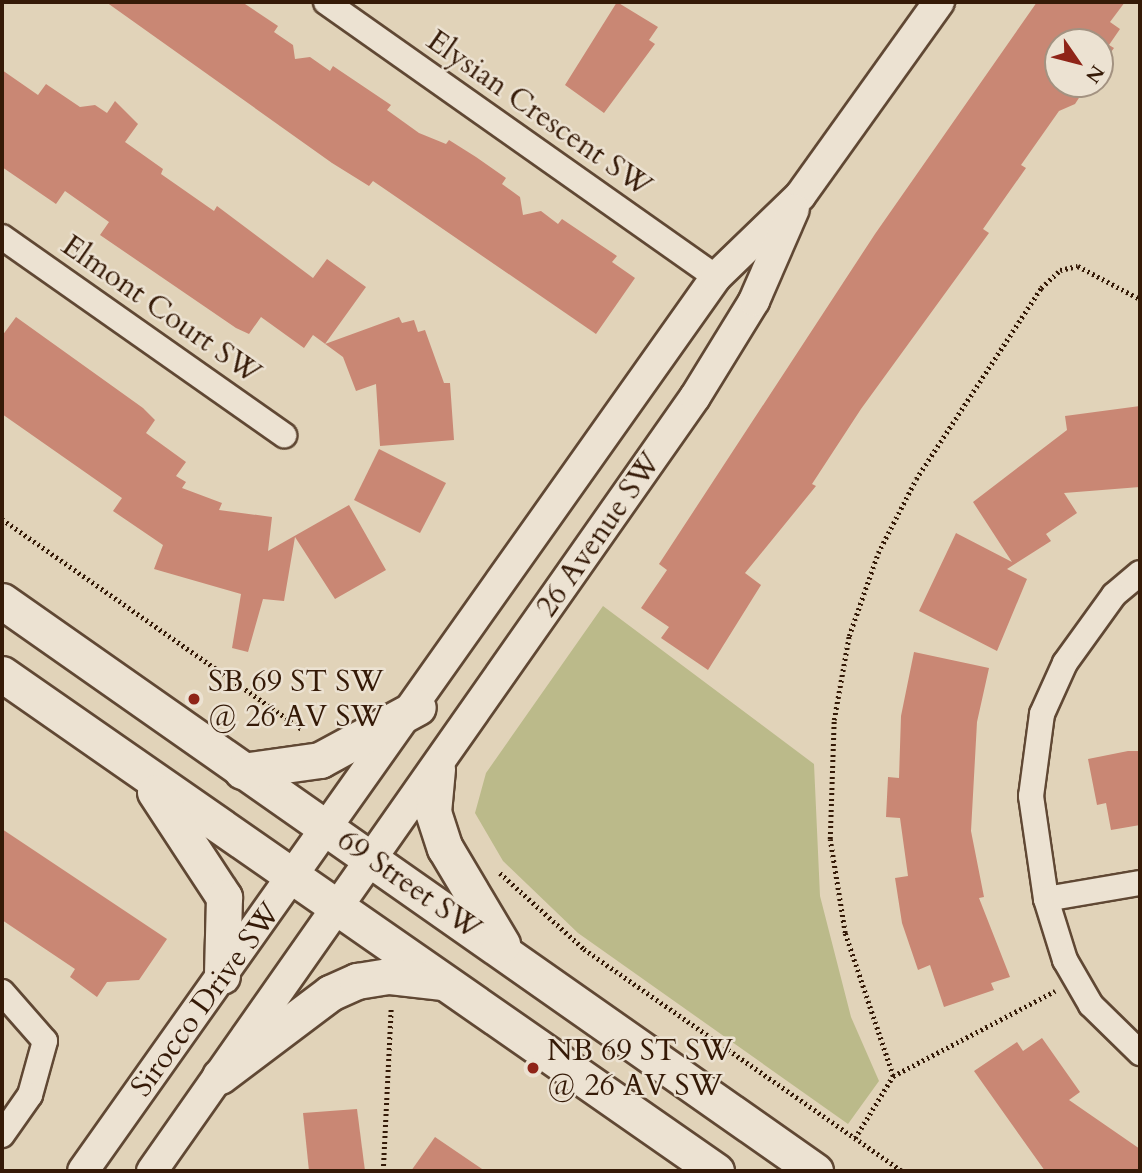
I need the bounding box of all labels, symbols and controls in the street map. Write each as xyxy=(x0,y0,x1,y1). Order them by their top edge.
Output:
street label: Elysian Crescent SW xyxy=(420,23,658,205)
north arrow xyxy=(1044,28,1114,98)
text: N xyxy=(1079,60,1110,88)
street label: Elmont Court SW xyxy=(55,228,267,392)
street label: 26 Avenue SW xyxy=(529,446,669,624)
place label: SB 69 ST SW @ 26 AV SW xyxy=(208,664,384,734)
marker: SB 69 ST SW @ 26 AV SW xyxy=(186,691,202,707)
street label: 69 Street SW xyxy=(330,822,488,948)
street label: Sirocco Drive SW xyxy=(124,896,288,1104)
place label: NB 69 ST SW @ 26 AV SW xyxy=(547,1033,733,1104)
marker: NB 69 ST SW @ 26 AV SW xyxy=(525,1060,541,1076)

